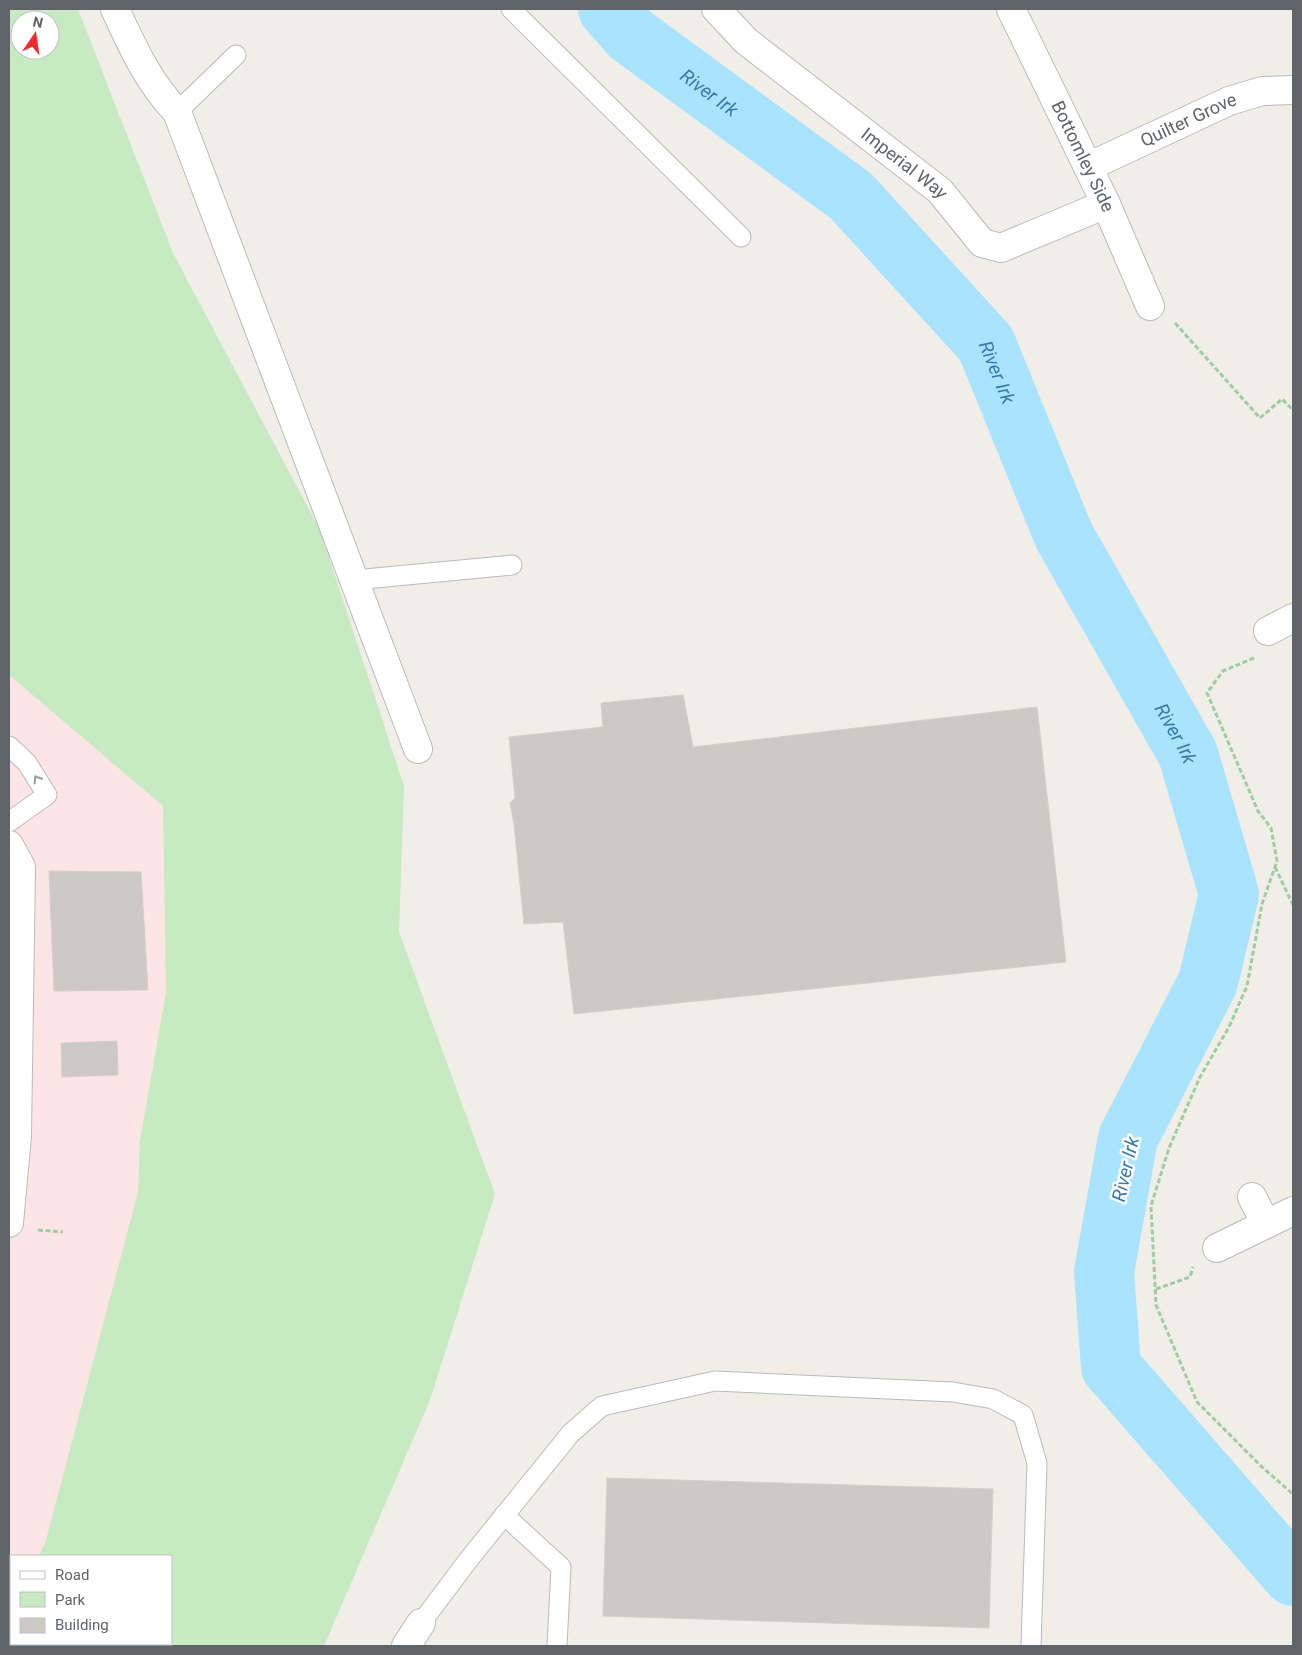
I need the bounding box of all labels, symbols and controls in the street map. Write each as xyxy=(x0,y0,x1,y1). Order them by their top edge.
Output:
north arrow xyxy=(10,10,60,60)
text: N xyxy=(31,13,45,31)
water label: River Irk xyxy=(676,64,743,122)
street label: Quilter Grove xyxy=(1137,88,1239,151)
street label: Bottomley Side xyxy=(1047,97,1119,215)
street label: Imperial Way xyxy=(857,123,953,203)
water label: River Irk xyxy=(974,337,1020,408)
water label: River Irk xyxy=(1150,699,1201,767)
one-way arrow xyxy=(34,775,44,784)
water label: River Irk xyxy=(1107,1134,1144,1204)
legend xyxy=(10,1555,172,1645)
text: Road xyxy=(55,1566,89,1584)
text: Park xyxy=(55,1591,86,1609)
text: Building xyxy=(55,1616,109,1634)

